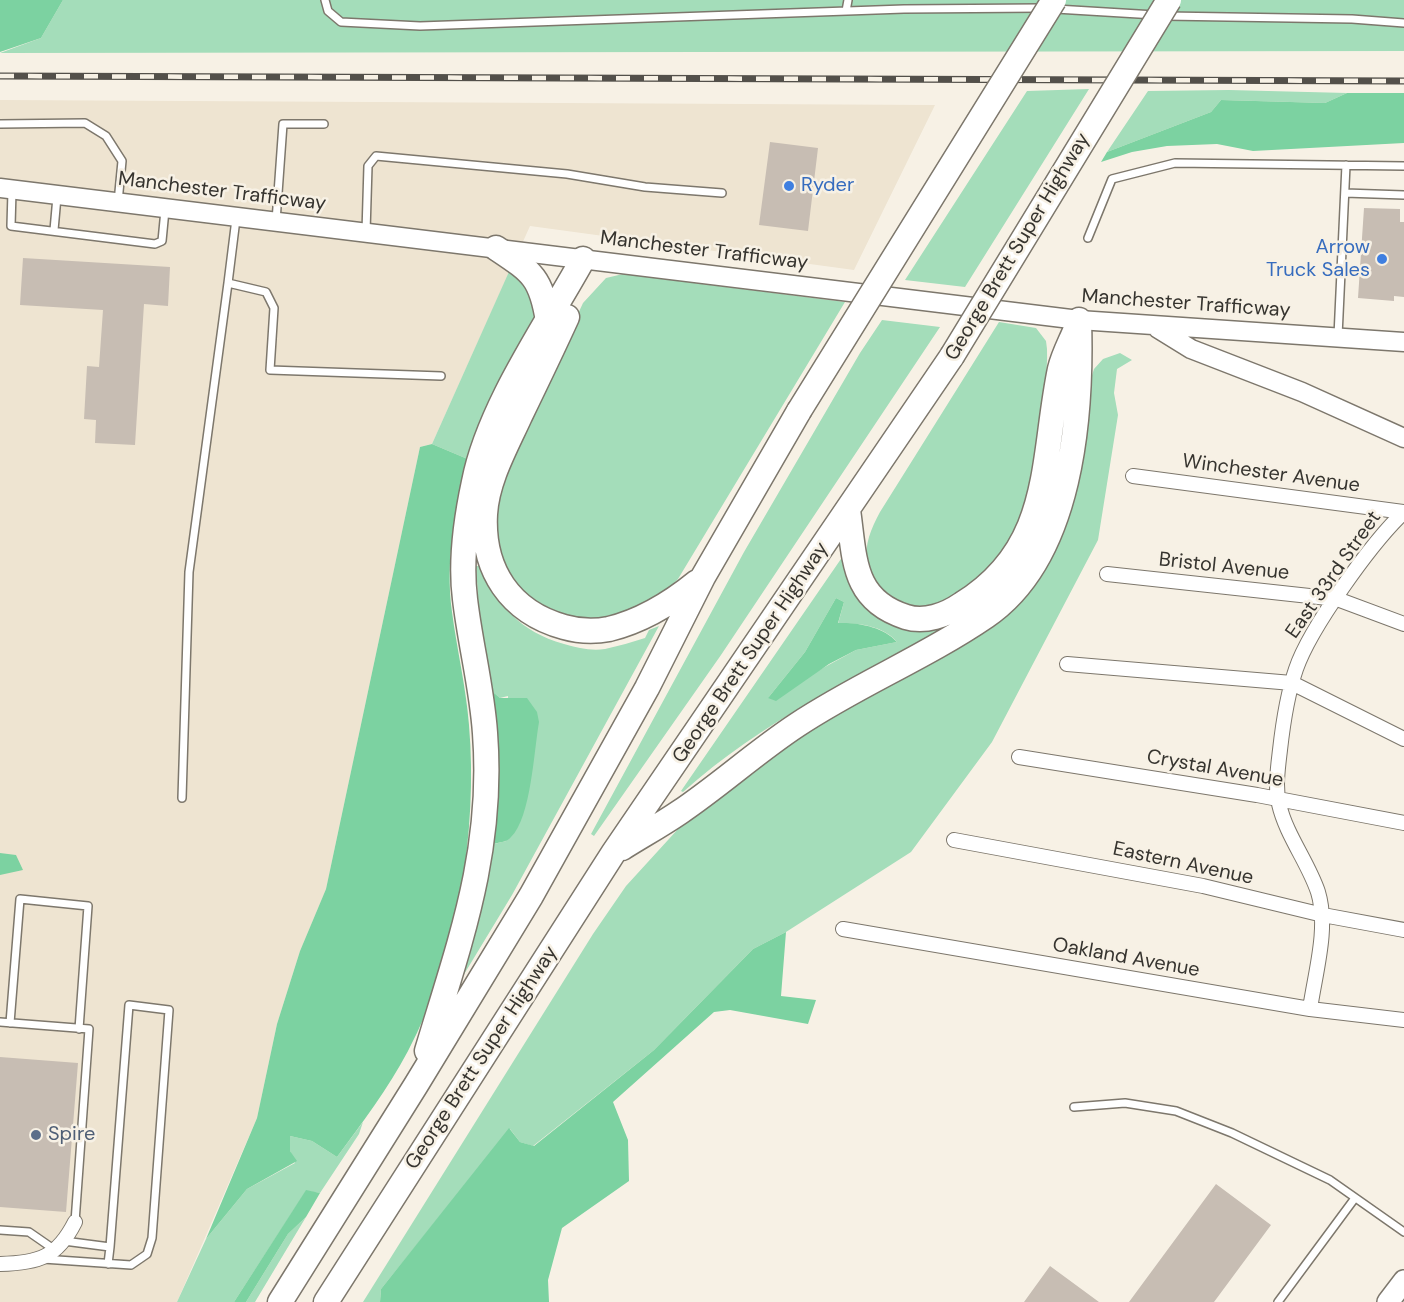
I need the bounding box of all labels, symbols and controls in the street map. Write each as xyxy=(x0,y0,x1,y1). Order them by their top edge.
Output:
street label: George Brett Super Highway xyxy=(940,129,1096,365)
street label: Manchester Trafficway xyxy=(117,167,327,217)
place label: Ryder xyxy=(801,174,854,198)
marker: Ryder xyxy=(782,179,796,193)
street label: Manchester Trafficway xyxy=(599,226,809,276)
place label: Arrow Truck Sales xyxy=(1266,236,1370,283)
marker: Arrow Truck Sales xyxy=(1375,252,1389,266)
street label: Manchester Trafficway xyxy=(1081,285,1291,323)
street label: Winchester Avenue xyxy=(1181,450,1361,498)
street label: East 33rd Street xyxy=(1281,507,1387,643)
street label: George Brett Super Highway xyxy=(668,538,834,768)
street label: Bristol Avenue xyxy=(1158,548,1290,586)
street label: Crystal Avenue xyxy=(1145,745,1285,793)
street label: Eastern Avenue xyxy=(1111,837,1255,891)
street label: Oakland Avenue xyxy=(1051,933,1201,983)
street label: George Brett Super Highway xyxy=(401,942,563,1174)
place label: Spire xyxy=(48,1123,95,1147)
marker: Spire xyxy=(29,1128,43,1142)

